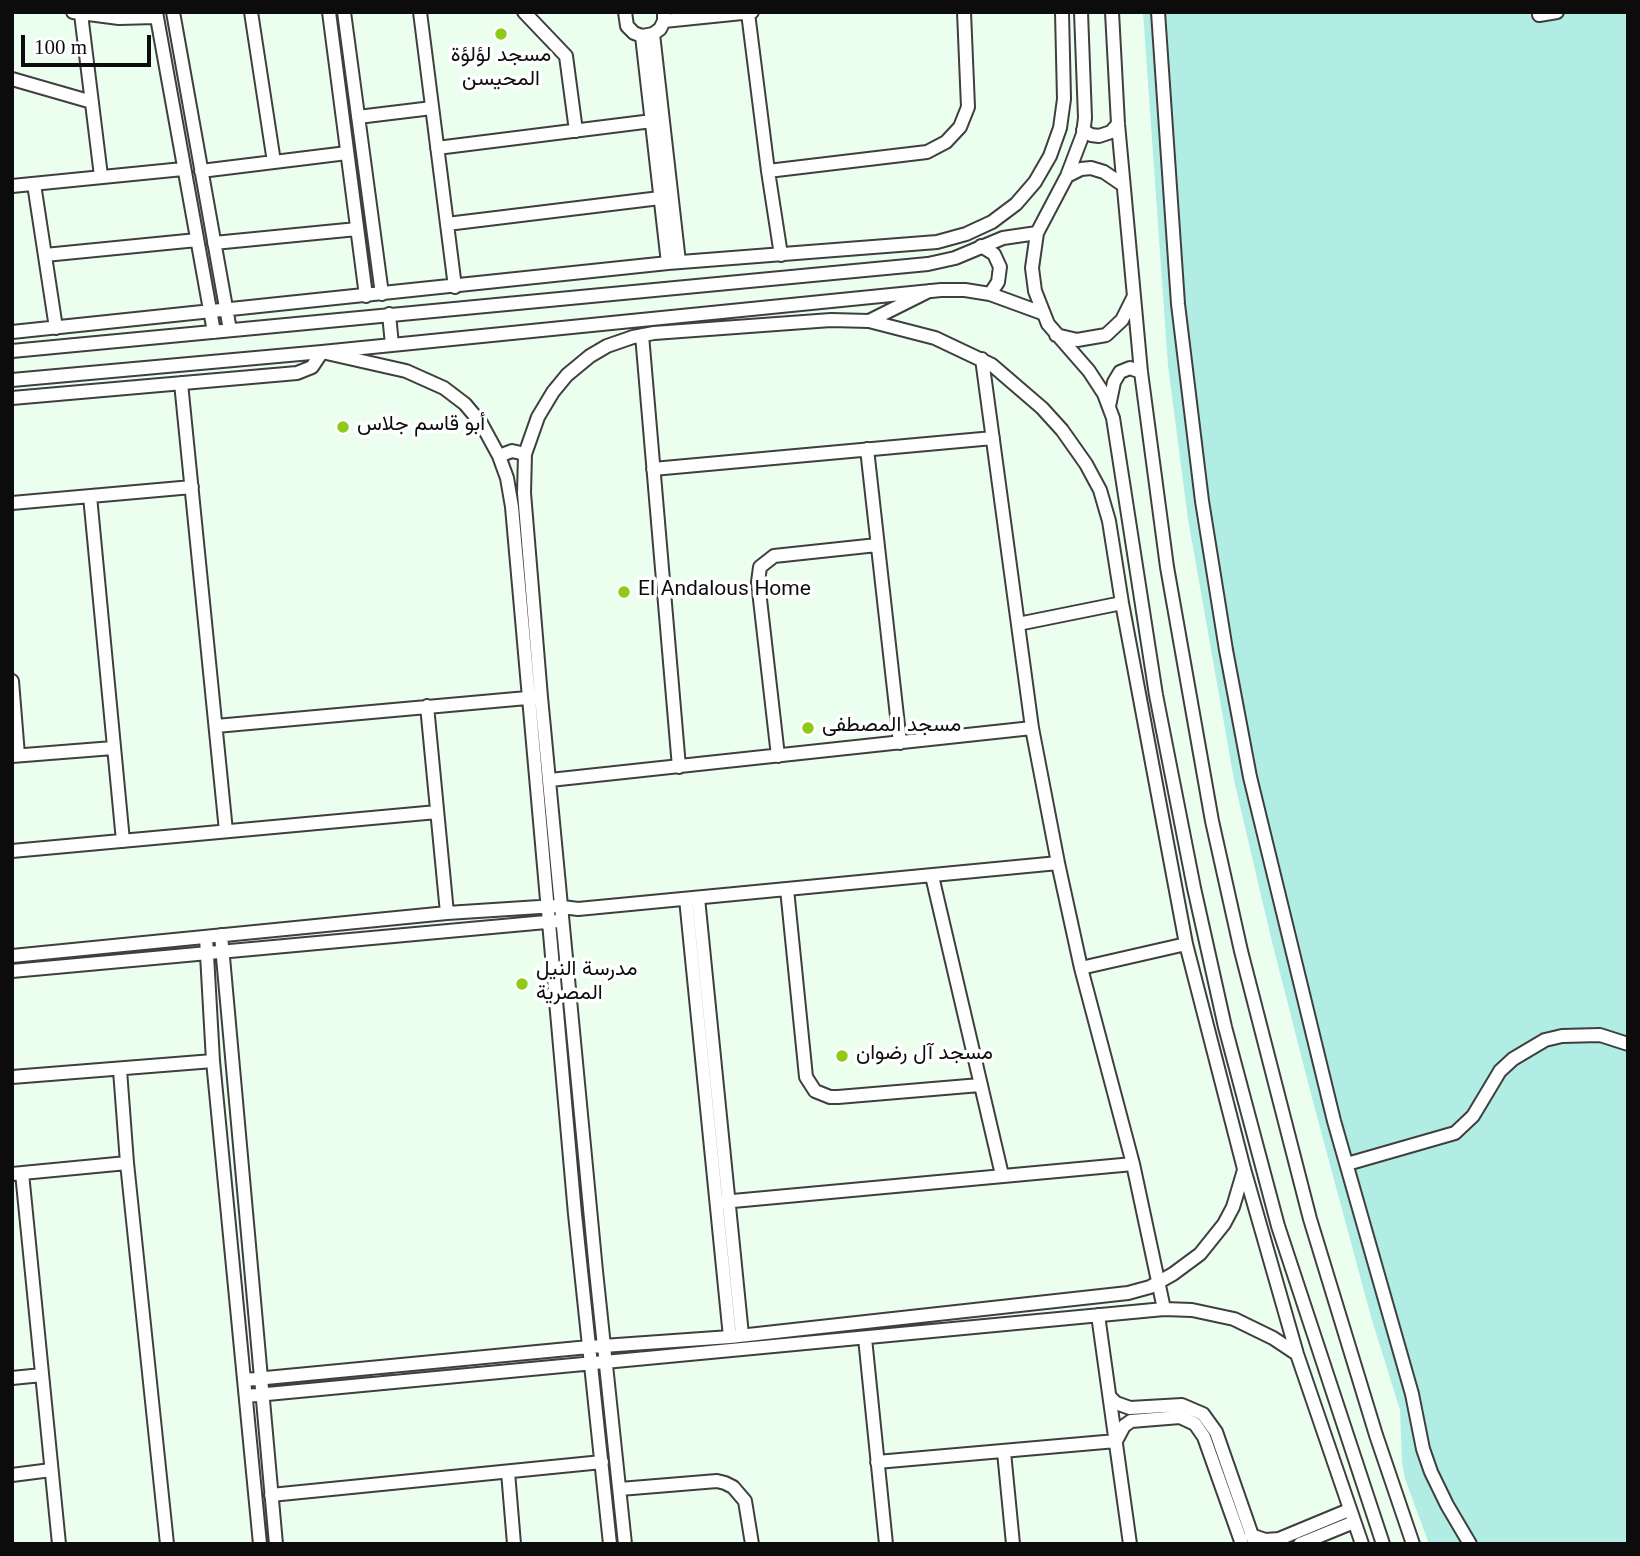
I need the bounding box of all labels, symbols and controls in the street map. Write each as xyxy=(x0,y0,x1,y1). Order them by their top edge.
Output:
scale bar xyxy=(24,21,154,65)
marker: مسجد لؤلؤة المحيسن xyxy=(493,26,509,42)
text: 100 m xyxy=(34,35,87,59)
place label: مسجد لؤلؤة المحيسن xyxy=(451,45,551,95)
place label: أبو قاسم جلاس xyxy=(357,414,485,440)
marker: أبو قاسم جلاس xyxy=(335,419,351,435)
place label: El Andalous Home xyxy=(638,579,811,605)
marker: El Andalous Home xyxy=(616,584,632,600)
place label: مسجد المصطفى xyxy=(822,715,961,741)
marker: مسجد المصطفى xyxy=(800,720,816,736)
place label: مدرسة النيل المصرية xyxy=(536,959,637,1009)
marker: مدرسة النيل المصرية xyxy=(514,976,530,992)
place label: مسجد آل رضوان xyxy=(856,1043,993,1069)
marker: مسجد آل رضوان xyxy=(834,1048,850,1064)

